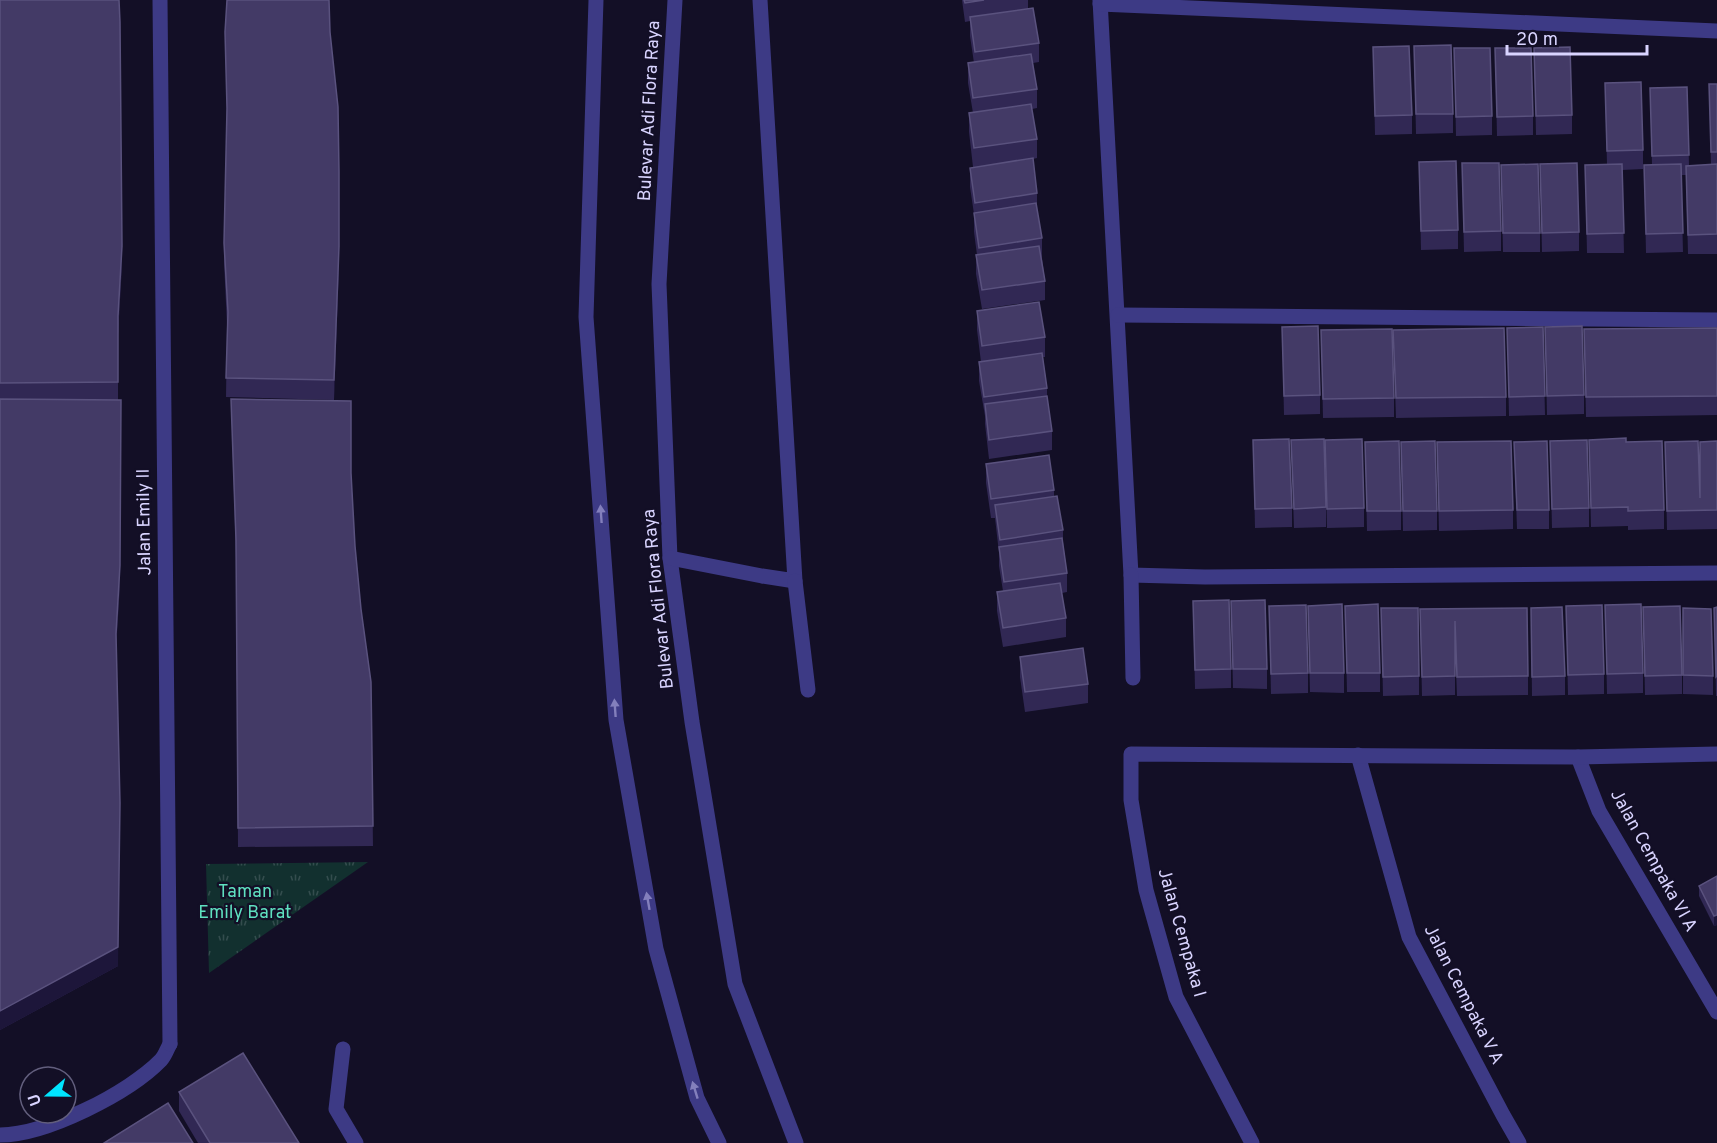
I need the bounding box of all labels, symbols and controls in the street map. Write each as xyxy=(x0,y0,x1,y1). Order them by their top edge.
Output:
scale bar xyxy=(1507,18,1646,56)
street label: Bulevar Adi Flora Raya xyxy=(634,20,666,202)
text: 20 m xyxy=(1516,29,1558,52)
street label: Jalan Emily II xyxy=(133,468,157,576)
one-way arrow xyxy=(596,504,606,523)
street label: Bulevar Adi Flora Raya xyxy=(638,508,680,690)
one-way arrow xyxy=(611,699,620,718)
street label: Jalan Cempaka VI A xyxy=(1604,786,1702,936)
street label: Jalan Cempaka I xyxy=(1152,866,1210,1000)
park label: Taman Emily Barat xyxy=(198,881,292,925)
one-way arrow xyxy=(643,891,652,910)
street label: Jalan Cempaka V A xyxy=(1418,921,1508,1069)
north arrow xyxy=(18,1065,78,1125)
one-way arrow xyxy=(690,1081,699,1099)
text: U xyxy=(24,1091,47,1108)

